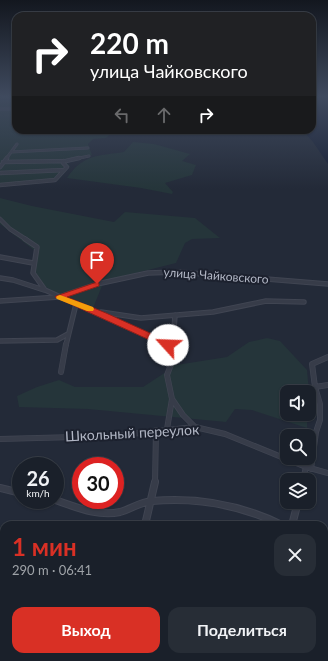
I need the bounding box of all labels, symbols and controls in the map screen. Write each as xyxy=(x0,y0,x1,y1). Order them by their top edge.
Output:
text: 220 m xyxy=(90,26,169,60)
icon: right xyxy=(24,28,76,80)
text: улица Чайковского xyxy=(90,60,248,82)
icon: left xyxy=(111,104,133,126)
icon: ahead xyxy=(153,104,175,126)
icon: right xyxy=(195,104,217,126)
pin xyxy=(80,243,114,284)
icon: arrive xyxy=(86,249,108,271)
street label: улица Чайковского xyxy=(163,264,269,287)
position arrow xyxy=(147,324,189,366)
map controls xyxy=(280,385,316,509)
button: sound xyxy=(280,385,316,421)
street label: Школьный переулок xyxy=(64,420,200,445)
button: search xyxy=(280,429,316,465)
speed limit sign: 30 xyxy=(72,457,124,509)
text: 26 xyxy=(26,466,50,490)
button: layers xyxy=(280,473,316,509)
text: km/h xyxy=(26,487,50,499)
text: 1 мин xyxy=(12,532,77,561)
button: close xyxy=(274,534,316,576)
text: 290 m · 06:41 xyxy=(12,562,92,578)
button: Выход xyxy=(12,607,160,653)
button: Поделиться xyxy=(168,607,316,653)

